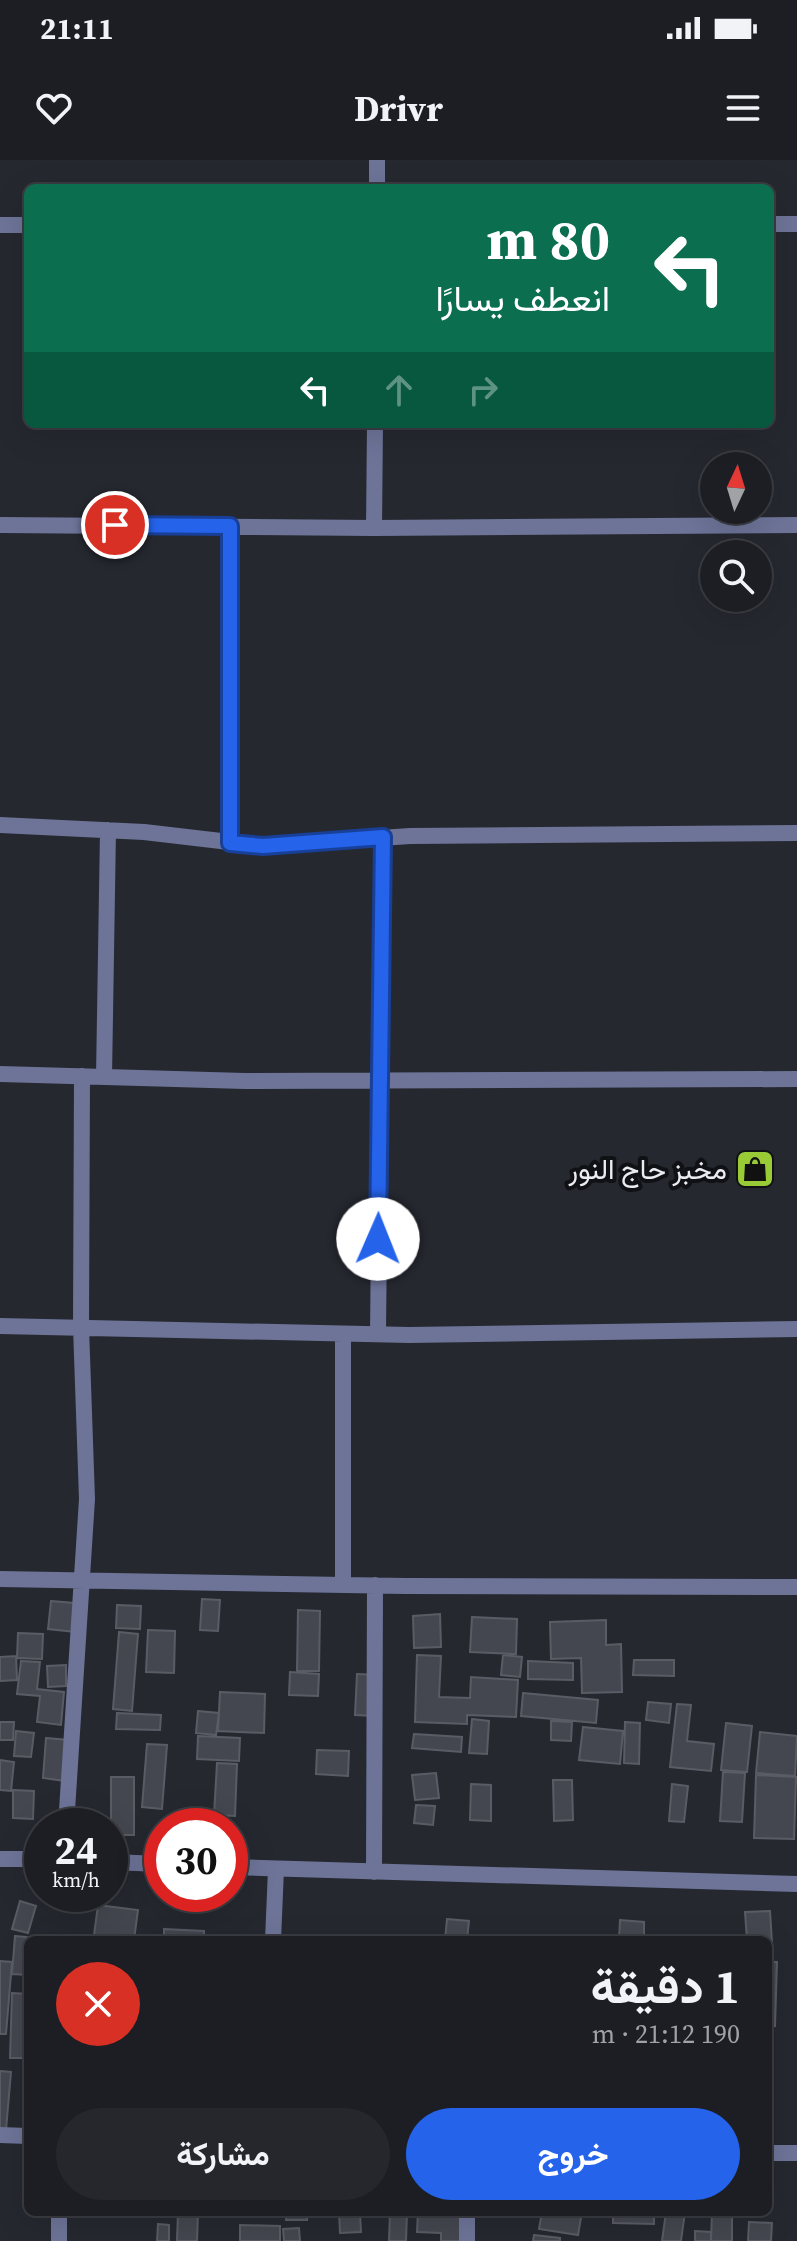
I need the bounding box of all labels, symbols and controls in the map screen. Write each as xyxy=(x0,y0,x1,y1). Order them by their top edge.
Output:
text: 21:11 xyxy=(40,8,114,49)
text: Drivr xyxy=(354,84,443,133)
icon: heart xyxy=(32,86,76,130)
icon: menu xyxy=(721,86,765,130)
text: 80 m xyxy=(487,201,610,278)
icon: left xyxy=(638,216,742,320)
text: انعطف يسارًا xyxy=(435,274,610,323)
icon: left xyxy=(293,368,337,412)
icon: ahead xyxy=(377,368,421,412)
icon: right xyxy=(461,368,505,412)
north arrow xyxy=(700,452,772,524)
map controls xyxy=(700,452,772,612)
pin xyxy=(81,491,149,559)
icon: arrive xyxy=(93,503,137,547)
button: search xyxy=(700,540,772,612)
shop icon: مخبز حاج النور xyxy=(734,1148,776,1190)
place label: مخبز حاج النور xyxy=(568,1150,727,1188)
position arrow xyxy=(336,1197,420,1281)
speed limit sign: 30 xyxy=(144,1808,248,1912)
text: 24 xyxy=(54,1823,98,1877)
text: km/h xyxy=(52,1866,100,1894)
text: 1 دقيقة xyxy=(591,1953,740,2019)
button: close xyxy=(56,1962,140,2046)
text: 190 m · 21:12 xyxy=(592,2016,740,2052)
button: مشاركة xyxy=(56,2108,390,2200)
button: خروج xyxy=(406,2108,740,2200)

